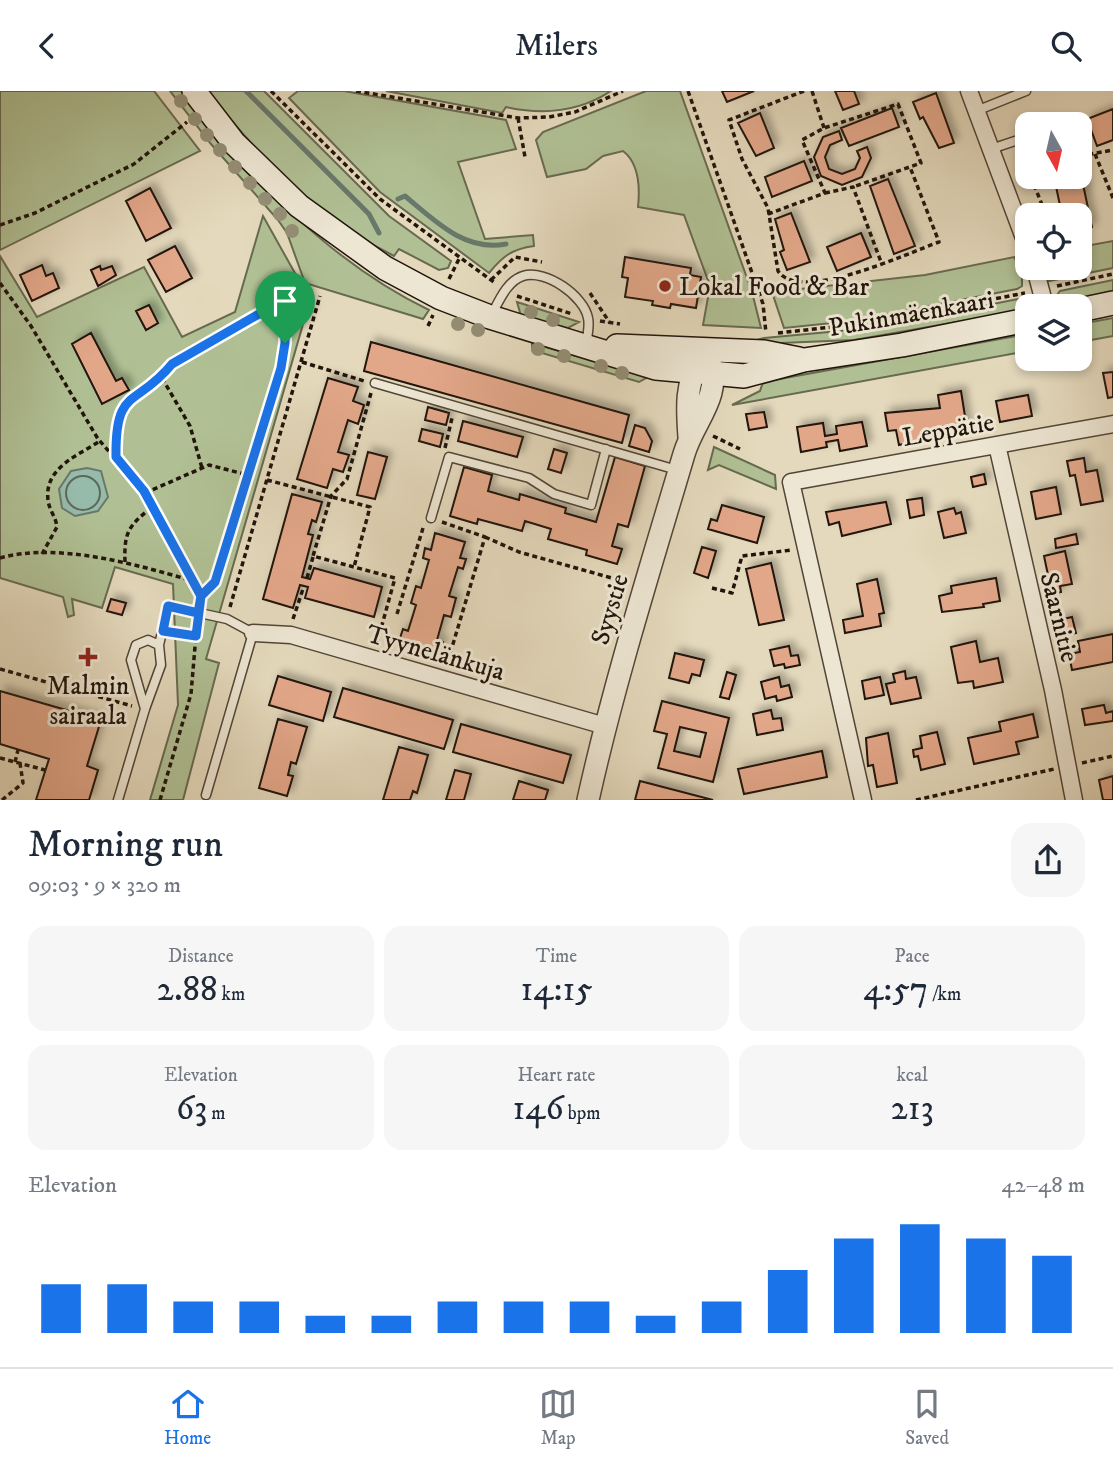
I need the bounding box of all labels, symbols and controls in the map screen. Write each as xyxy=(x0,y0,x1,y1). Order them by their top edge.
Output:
text: Milers xyxy=(515,26,598,66)
icon: back xyxy=(28,27,66,65)
icon: search xyxy=(1047,27,1085,65)
north arrow xyxy=(1015,112,1092,189)
map controls xyxy=(1015,112,1092,371)
button: locate xyxy=(1015,203,1092,280)
pin xyxy=(255,271,315,343)
place label: Lokal Food & Bar xyxy=(679,271,870,304)
marker: Lokal Food & Bar xyxy=(657,278,673,294)
icon: arrive xyxy=(266,282,304,320)
street label: Pukinmäenkaari xyxy=(826,284,996,345)
button: layers xyxy=(1015,294,1092,371)
street label: Leppätie xyxy=(900,406,997,455)
street label: Saarnitie xyxy=(1031,569,1086,666)
street label: Syystie xyxy=(584,570,637,649)
street label: Tyynelänkuja xyxy=(363,618,509,689)
marker: Malmin sairaala xyxy=(78,647,98,667)
place label: Malmin sairaala xyxy=(47,670,130,733)
text: Morning run xyxy=(28,821,223,869)
button: share xyxy=(1011,823,1085,897)
text: 09:03 · 9 × 320 m xyxy=(28,871,181,900)
text: Distance xyxy=(168,945,234,968)
text: Time xyxy=(536,945,577,968)
text: Pace xyxy=(895,945,930,968)
text: 2.88 xyxy=(156,968,217,1012)
text: 14:15 xyxy=(520,968,593,1012)
text: 4:57 xyxy=(863,968,928,1012)
text: km xyxy=(217,983,245,1006)
text: /km xyxy=(928,983,961,1006)
text: Elevation xyxy=(164,1064,238,1087)
text: Heart rate xyxy=(518,1064,595,1087)
text: kcal xyxy=(897,1064,928,1087)
text: 63 xyxy=(176,1087,207,1131)
text: 146 xyxy=(512,1087,564,1131)
text: 213 xyxy=(891,1087,934,1131)
text: m xyxy=(207,1102,226,1125)
text: bpm xyxy=(564,1102,601,1125)
text: Elevation xyxy=(28,1171,117,1200)
text: 42–48 m xyxy=(1001,1171,1085,1200)
tab: Home xyxy=(164,1385,211,1450)
tab: Map xyxy=(539,1385,577,1450)
tab: Saved xyxy=(905,1385,949,1450)

